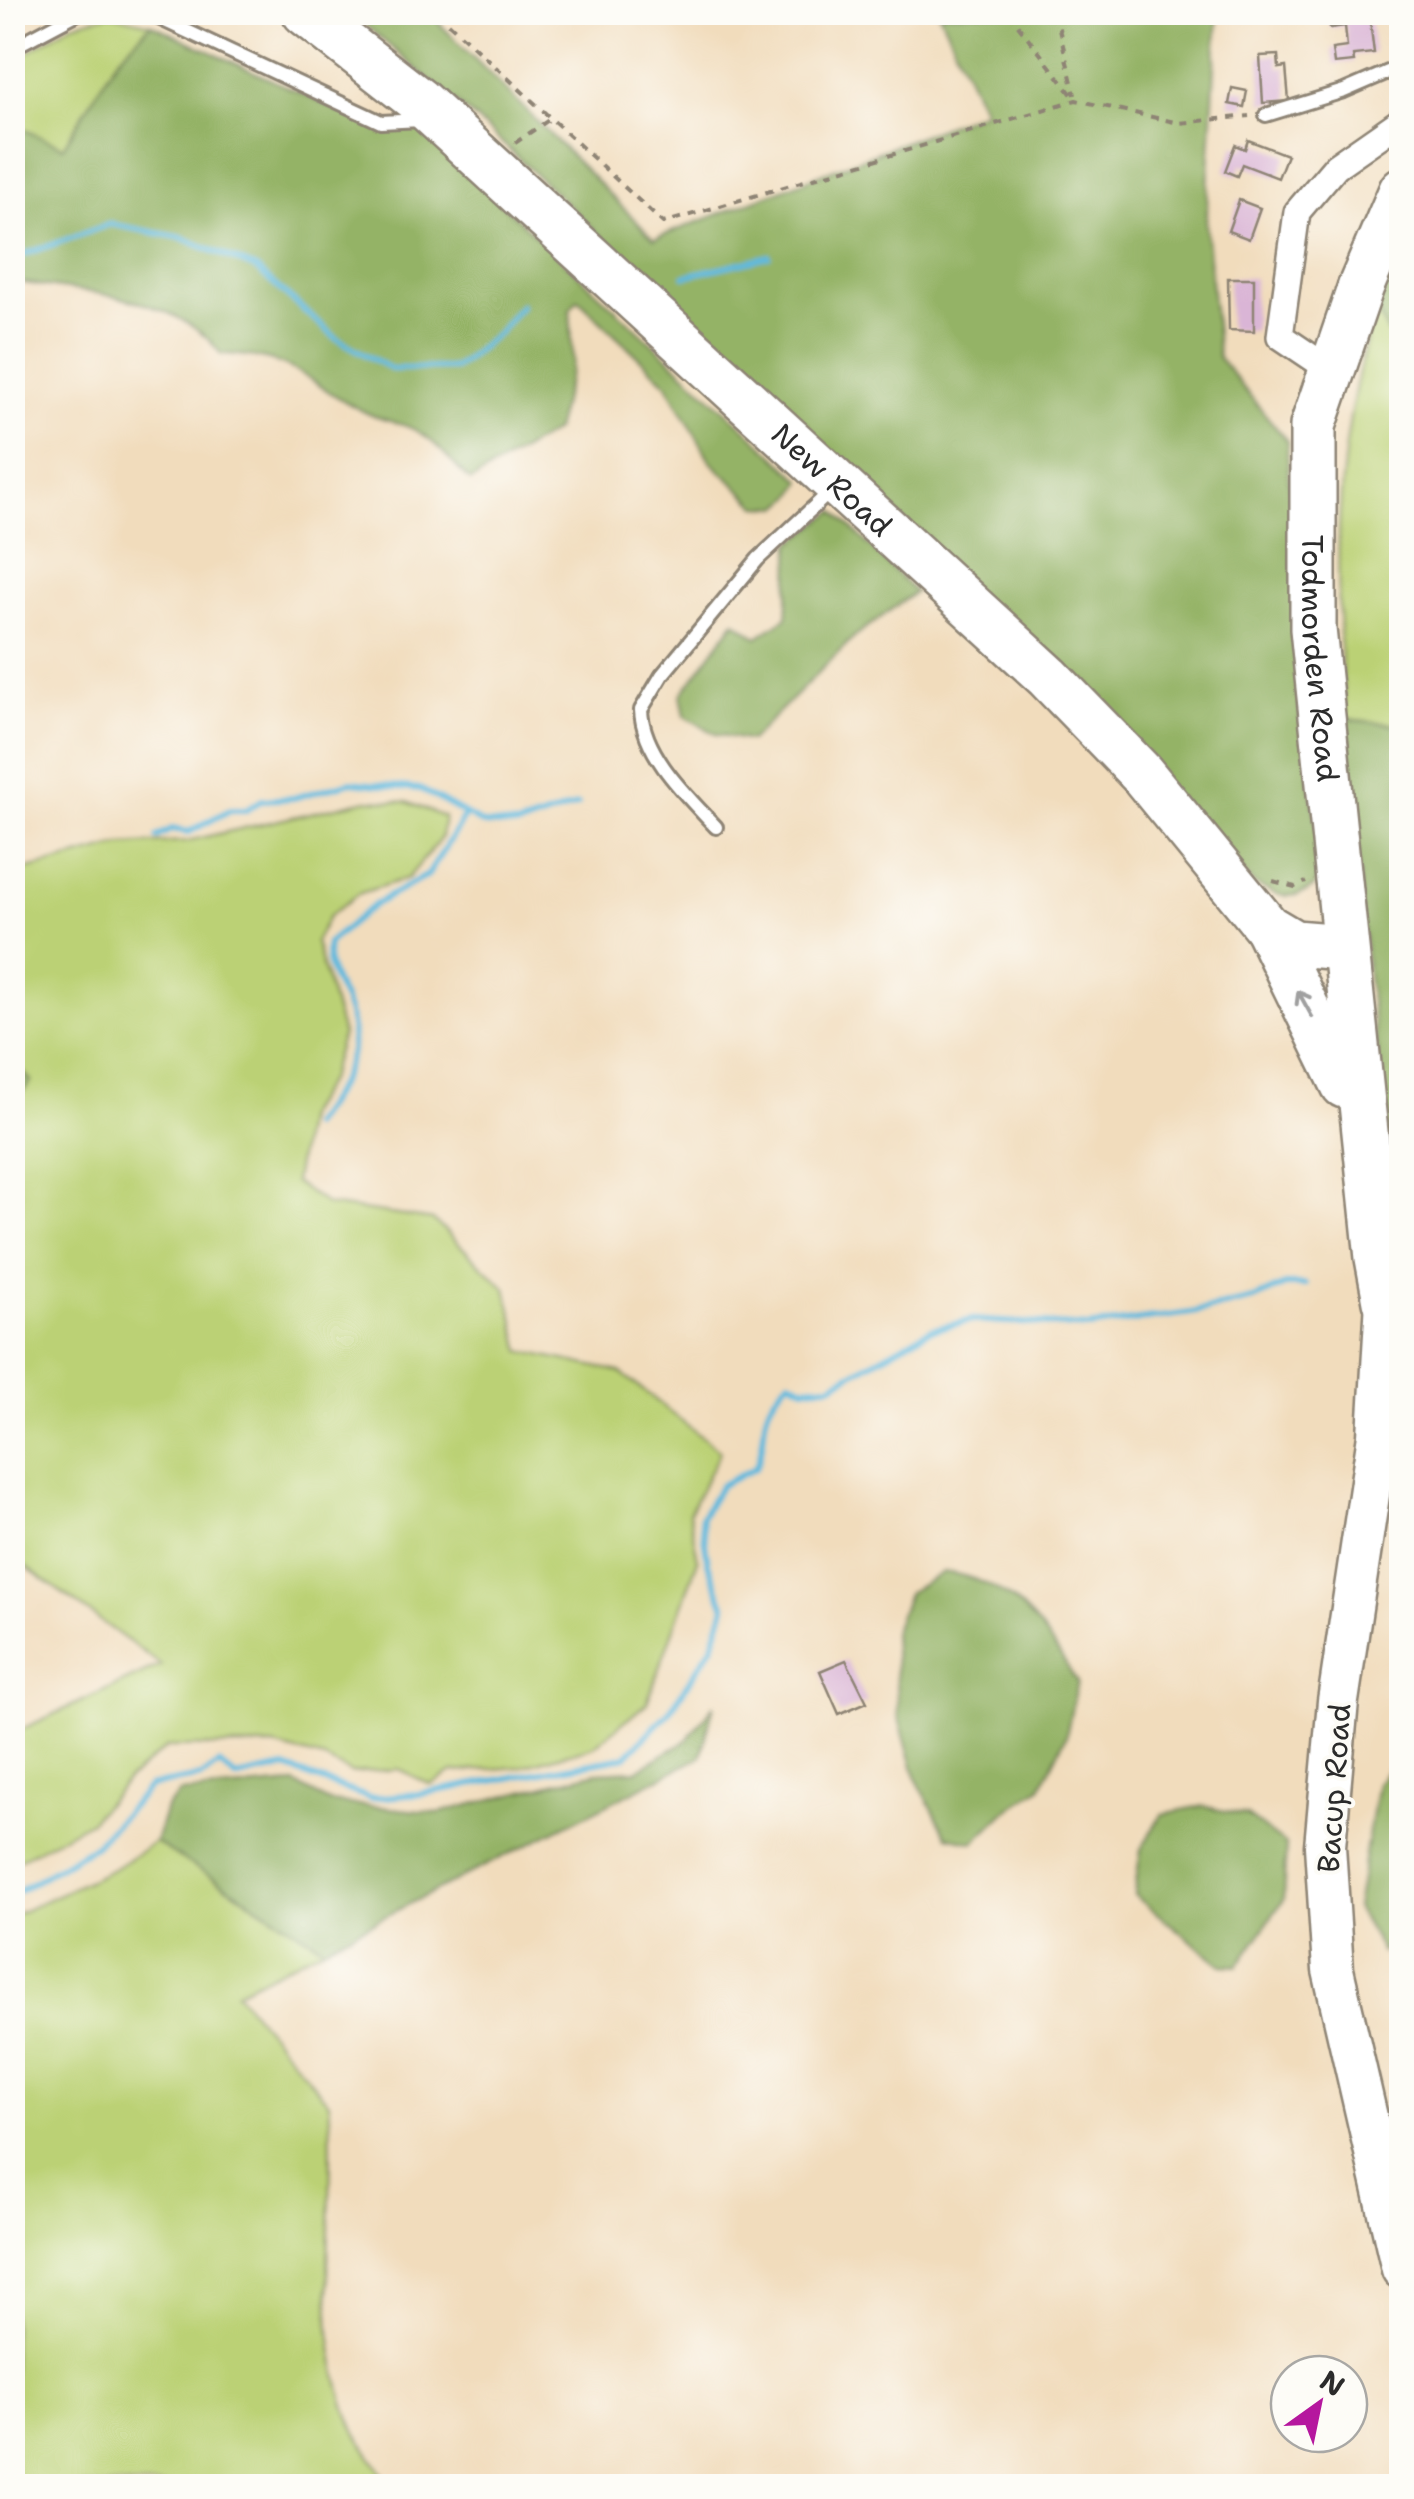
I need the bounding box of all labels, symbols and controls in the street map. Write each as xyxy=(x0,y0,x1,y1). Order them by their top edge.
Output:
street label: New Road xyxy=(763,413,902,545)
street label: Todmorden Road xyxy=(1293,535,1349,784)
one-way arrow xyxy=(1294,990,1314,1019)
street label: Bacup Road xyxy=(1308,1702,1360,1874)
north arrow xyxy=(1269,2354,1369,2454)
text: N xyxy=(1313,2361,1352,2405)

